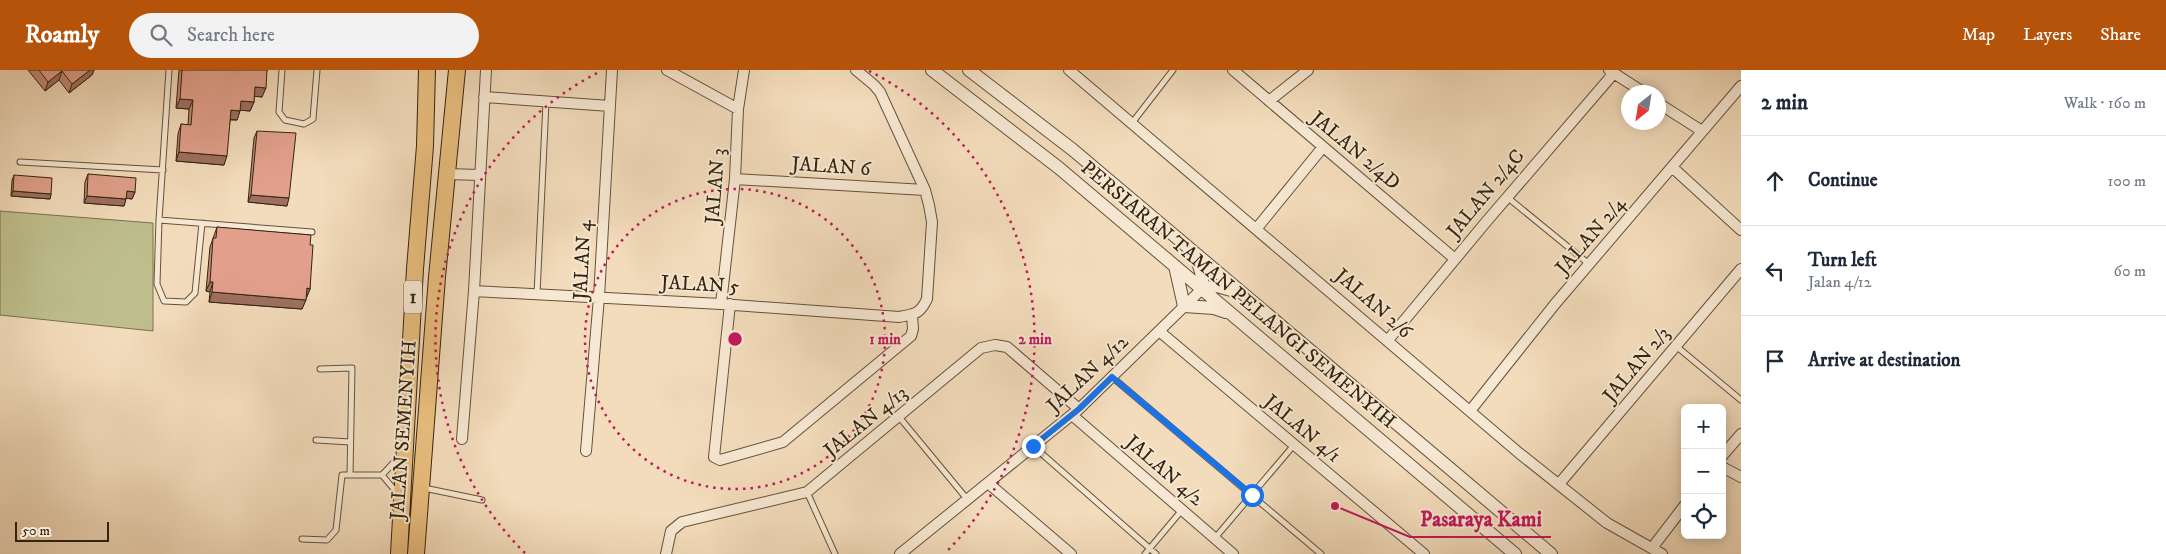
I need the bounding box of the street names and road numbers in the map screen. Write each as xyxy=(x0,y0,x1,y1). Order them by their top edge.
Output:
street label: JALAN 2/4D xyxy=(1303,105,1405,196)
street label: JALAN 2/4C xyxy=(1440,145,1530,245)
street label: JALAN 3 xyxy=(700,147,732,227)
street label: JALAN 6 xyxy=(789,152,872,182)
street label: PERSIARAN TAMAN PELANGI SEMENYIH xyxy=(1075,156,1401,434)
street label: JALAN 2/4 xyxy=(1549,192,1632,282)
street label: JALAN 4 xyxy=(568,219,598,303)
street label: JALAN 2/6 xyxy=(1328,262,1417,345)
street label: JALAN 5 xyxy=(658,270,740,300)
road number: 1 xyxy=(404,280,422,313)
street label: JALAN 2/3 xyxy=(1597,322,1676,410)
street label: JALAN 4/12 xyxy=(1040,330,1134,420)
street label: JALAN SEMENYIH xyxy=(385,339,423,523)
street label: JALAN 4/13 xyxy=(818,381,913,465)
street label: JALAN 4/1 xyxy=(1257,388,1346,468)
street label: JALAN 4/2 xyxy=(1118,429,1208,512)

